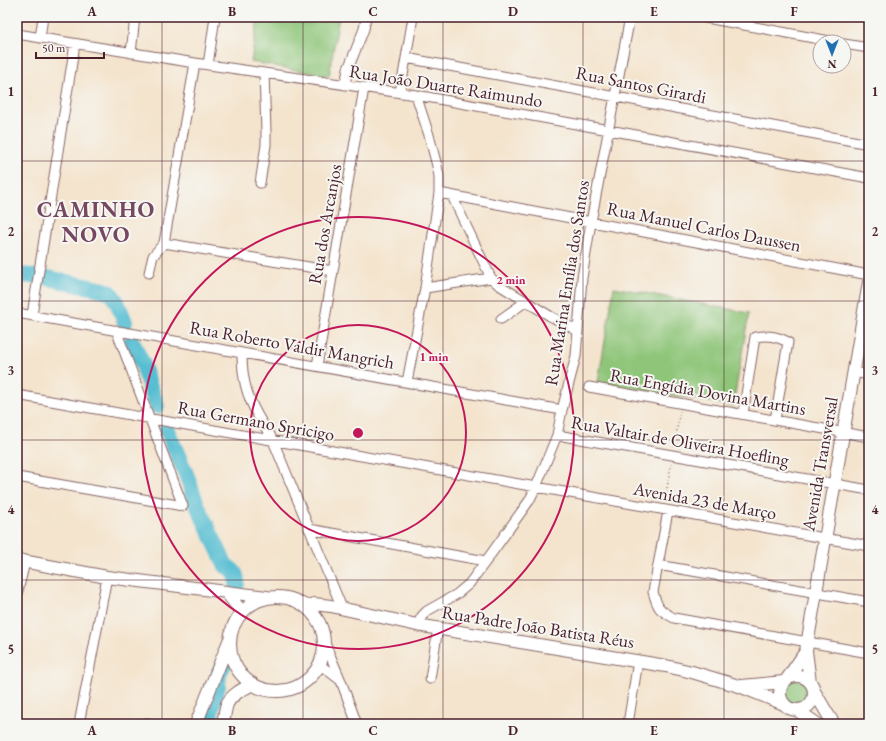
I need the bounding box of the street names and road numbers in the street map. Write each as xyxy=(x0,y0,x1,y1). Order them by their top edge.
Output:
street label: Rua João Duarte Raimundo xyxy=(348,59,544,112)
street label: Rua Santos Girardi xyxy=(574,61,709,109)
street label: Rua dos Arcanjos xyxy=(303,162,346,286)
street label: Rua Marina Emília dos Santos xyxy=(539,178,594,387)
street label: Rua Manuel Carlos Daussen xyxy=(605,196,804,257)
street label: Rua Roberto Valdir Mangrich xyxy=(188,315,396,374)
street label: Rua Engídia Dovina Martins xyxy=(608,363,808,420)
street label: Rua Germano Spricigo xyxy=(176,395,336,446)
street label: Avenida Transversal xyxy=(796,395,843,534)
street label: Rua Valtair de Oliveira Hoefling xyxy=(569,410,791,471)
street label: Avenida 23 de Março xyxy=(631,476,779,524)
street label: Rua Padre João Batista Réus xyxy=(440,600,636,653)

